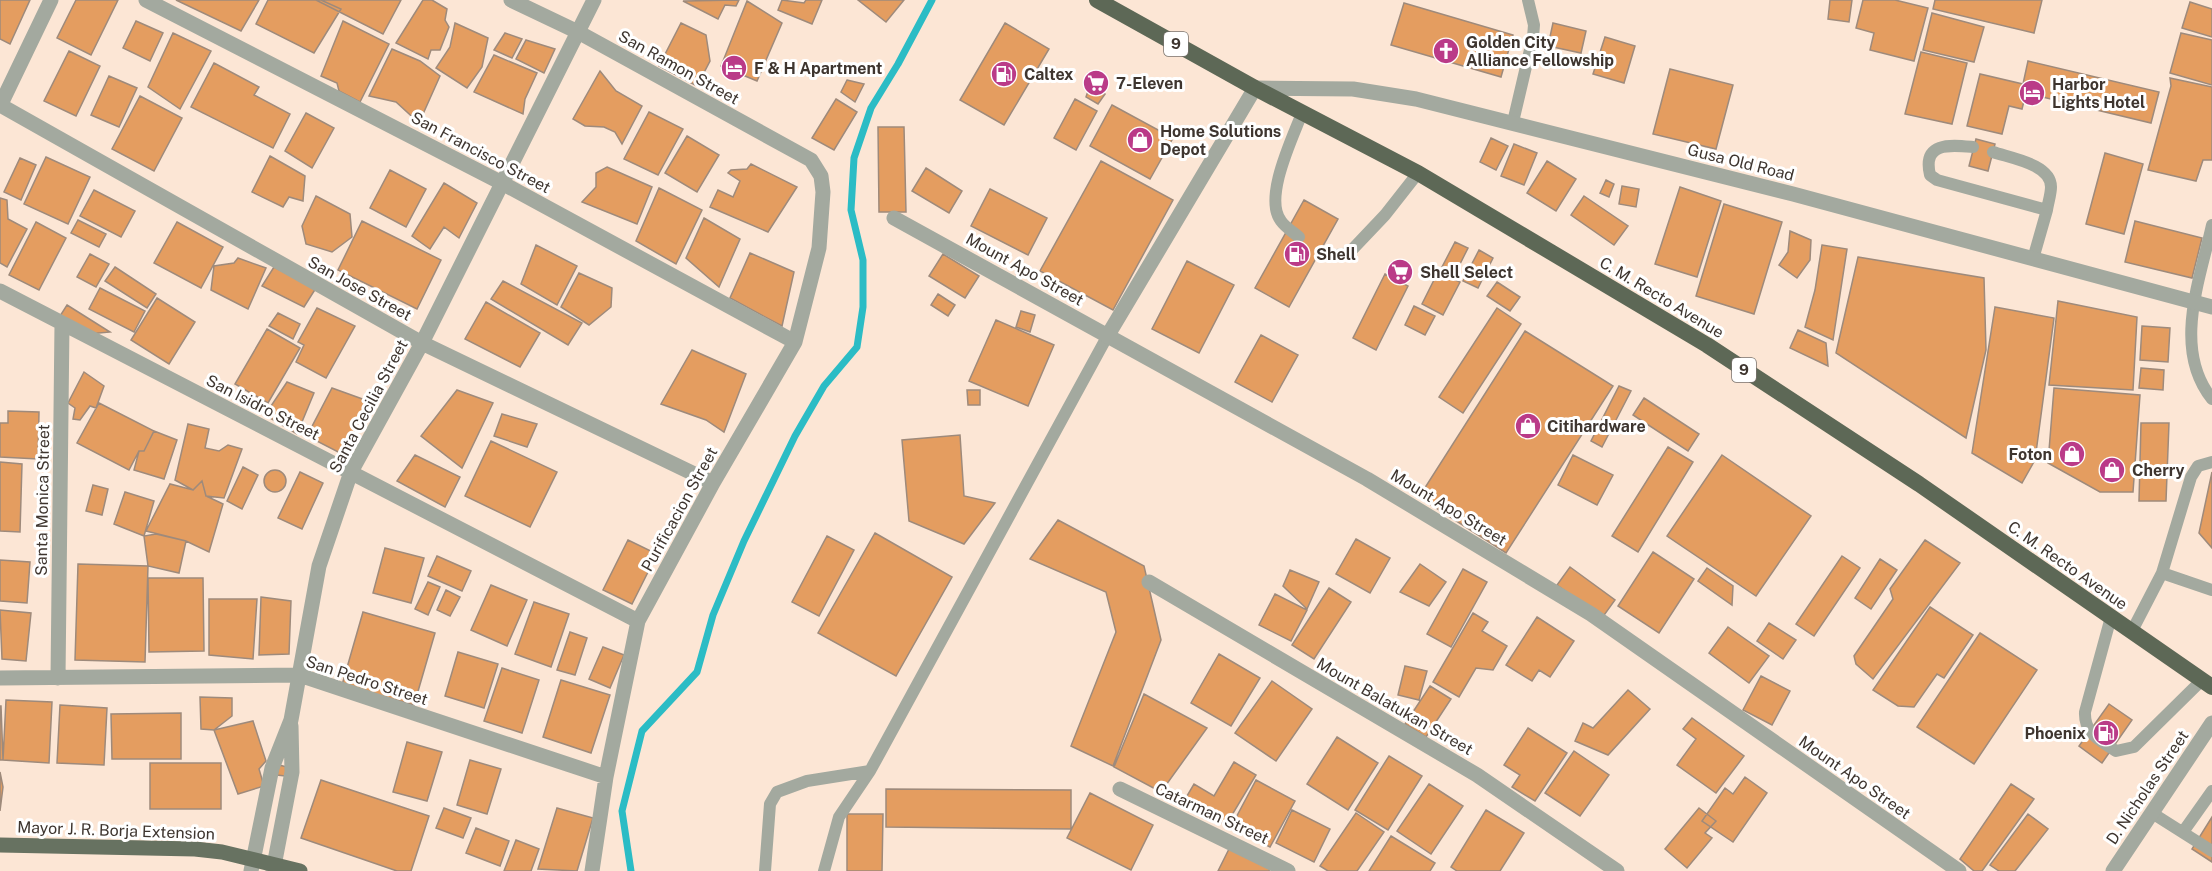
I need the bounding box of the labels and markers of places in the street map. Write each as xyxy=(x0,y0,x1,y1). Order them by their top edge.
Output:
place label: Golden City Alliance Fellowship xyxy=(1466,33,1614,70)
church icon: Golden City Alliance Fellowship xyxy=(1431,36,1461,66)
hotel icon: F & H Apartment xyxy=(719,53,749,83)
place label: F & H Apartment xyxy=(754,59,883,78)
fuel station icon: Caltex xyxy=(989,59,1019,89)
place label: Caltex xyxy=(1024,65,1074,84)
supermarket icon: 7-Eleven xyxy=(1081,68,1111,98)
place label: 7-Eleven xyxy=(1116,74,1183,93)
place label: Harbor Lights Hotel xyxy=(2052,75,2145,112)
hotel icon: Harbor Lights Hotel xyxy=(2017,78,2047,108)
place label: Home Solutions Depot xyxy=(1160,122,1281,159)
shop icon: Home Solutions Depot xyxy=(1125,125,1155,155)
fuel station icon: Shell xyxy=(1282,239,1312,269)
place label: Shell xyxy=(1316,245,1356,264)
supermarket icon: Shell Select xyxy=(1385,257,1415,287)
place label: Shell Select xyxy=(1420,263,1513,282)
shop icon: Citihardware xyxy=(1513,411,1543,441)
place label: Citihardware xyxy=(1547,417,1646,436)
shop icon: Foton xyxy=(2057,439,2087,469)
place label: Foton xyxy=(2008,445,2052,464)
shop icon: Cherry xyxy=(2097,455,2127,485)
place label: Cherry xyxy=(2132,461,2185,480)
fuel station icon: Phoenix xyxy=(2091,718,2121,748)
place label: Phoenix xyxy=(2024,724,2087,743)

